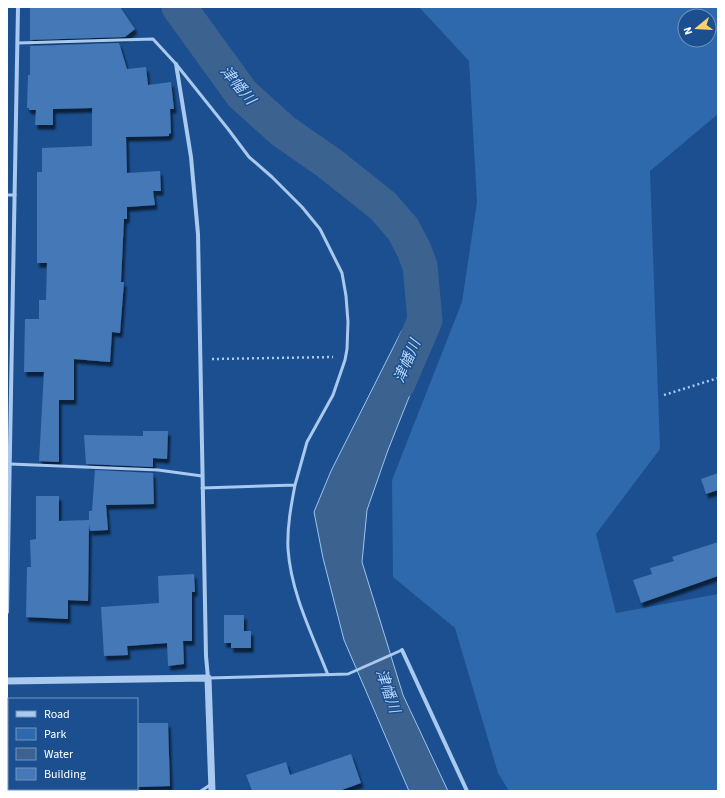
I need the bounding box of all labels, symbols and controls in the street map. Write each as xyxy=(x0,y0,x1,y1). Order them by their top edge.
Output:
north arrow xyxy=(677,8,717,48)
text: N xyxy=(680,25,696,37)
water label: 津幡川 xyxy=(215,61,261,111)
water label: 津幡川 xyxy=(389,335,427,386)
water label: 津幡川 xyxy=(370,666,405,718)
legend xyxy=(8,698,138,790)
text: Road xyxy=(44,706,70,723)
text: Park xyxy=(44,726,66,743)
text: Water xyxy=(44,746,74,763)
text: Building xyxy=(44,766,86,783)

